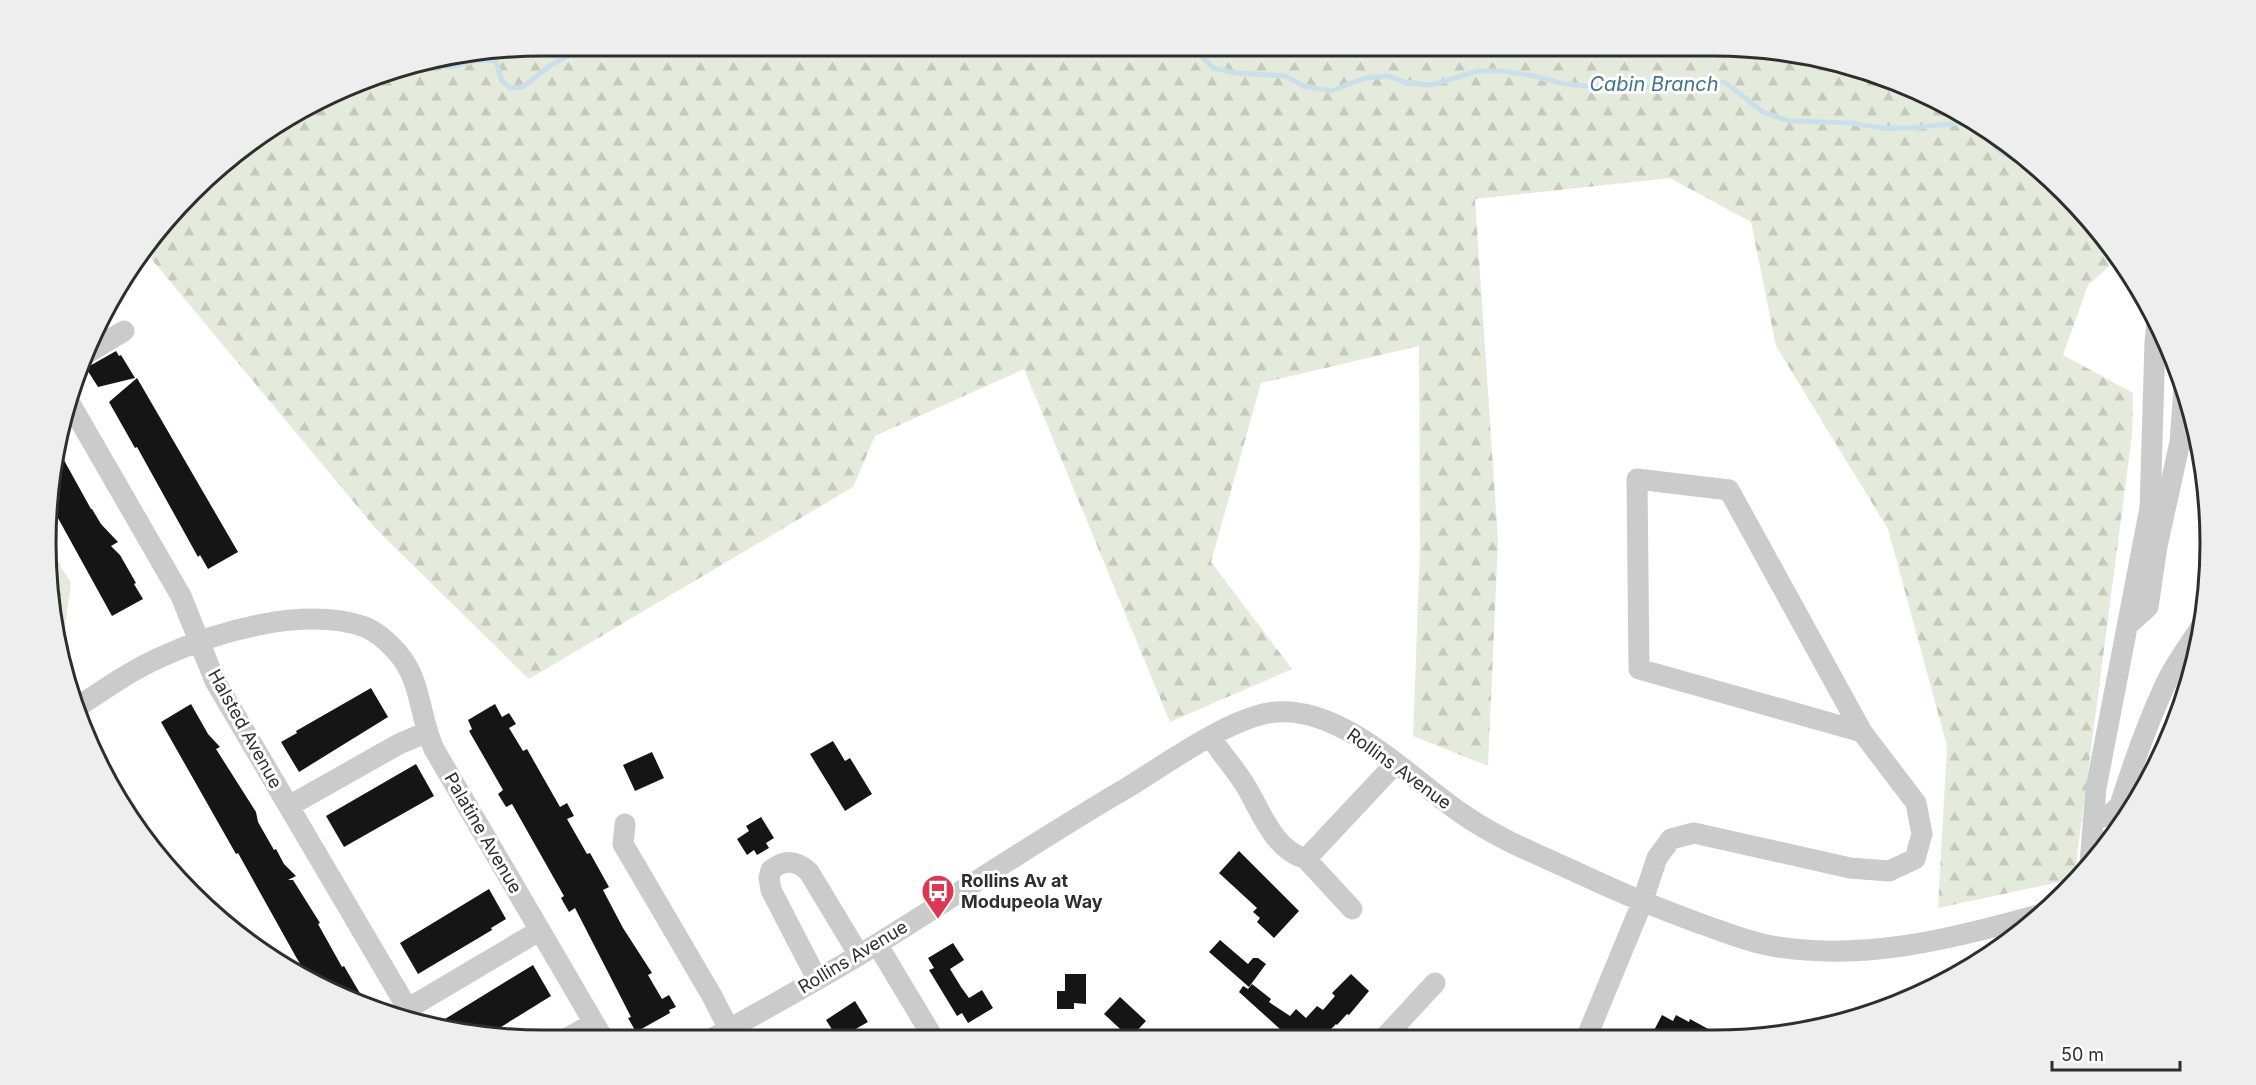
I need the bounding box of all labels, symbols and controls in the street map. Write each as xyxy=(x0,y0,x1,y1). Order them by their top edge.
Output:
water label: Cabin Branch xyxy=(1589,72,1719,96)
street label: Halsted Avenue xyxy=(204,666,287,792)
street label: Rollins Avenue xyxy=(1343,724,1455,813)
street label: Palatine Avenue xyxy=(440,769,526,897)
place label: Rollins Av at Modupeola Way xyxy=(961,870,1103,912)
bus stop icon: Rollins Av at Modupeola Way xyxy=(920,873,956,920)
street label: Rollins Avenue xyxy=(794,916,911,997)
scale bar xyxy=(2052,1034,2180,1072)
text: 50 m xyxy=(2061,1044,2104,1065)

